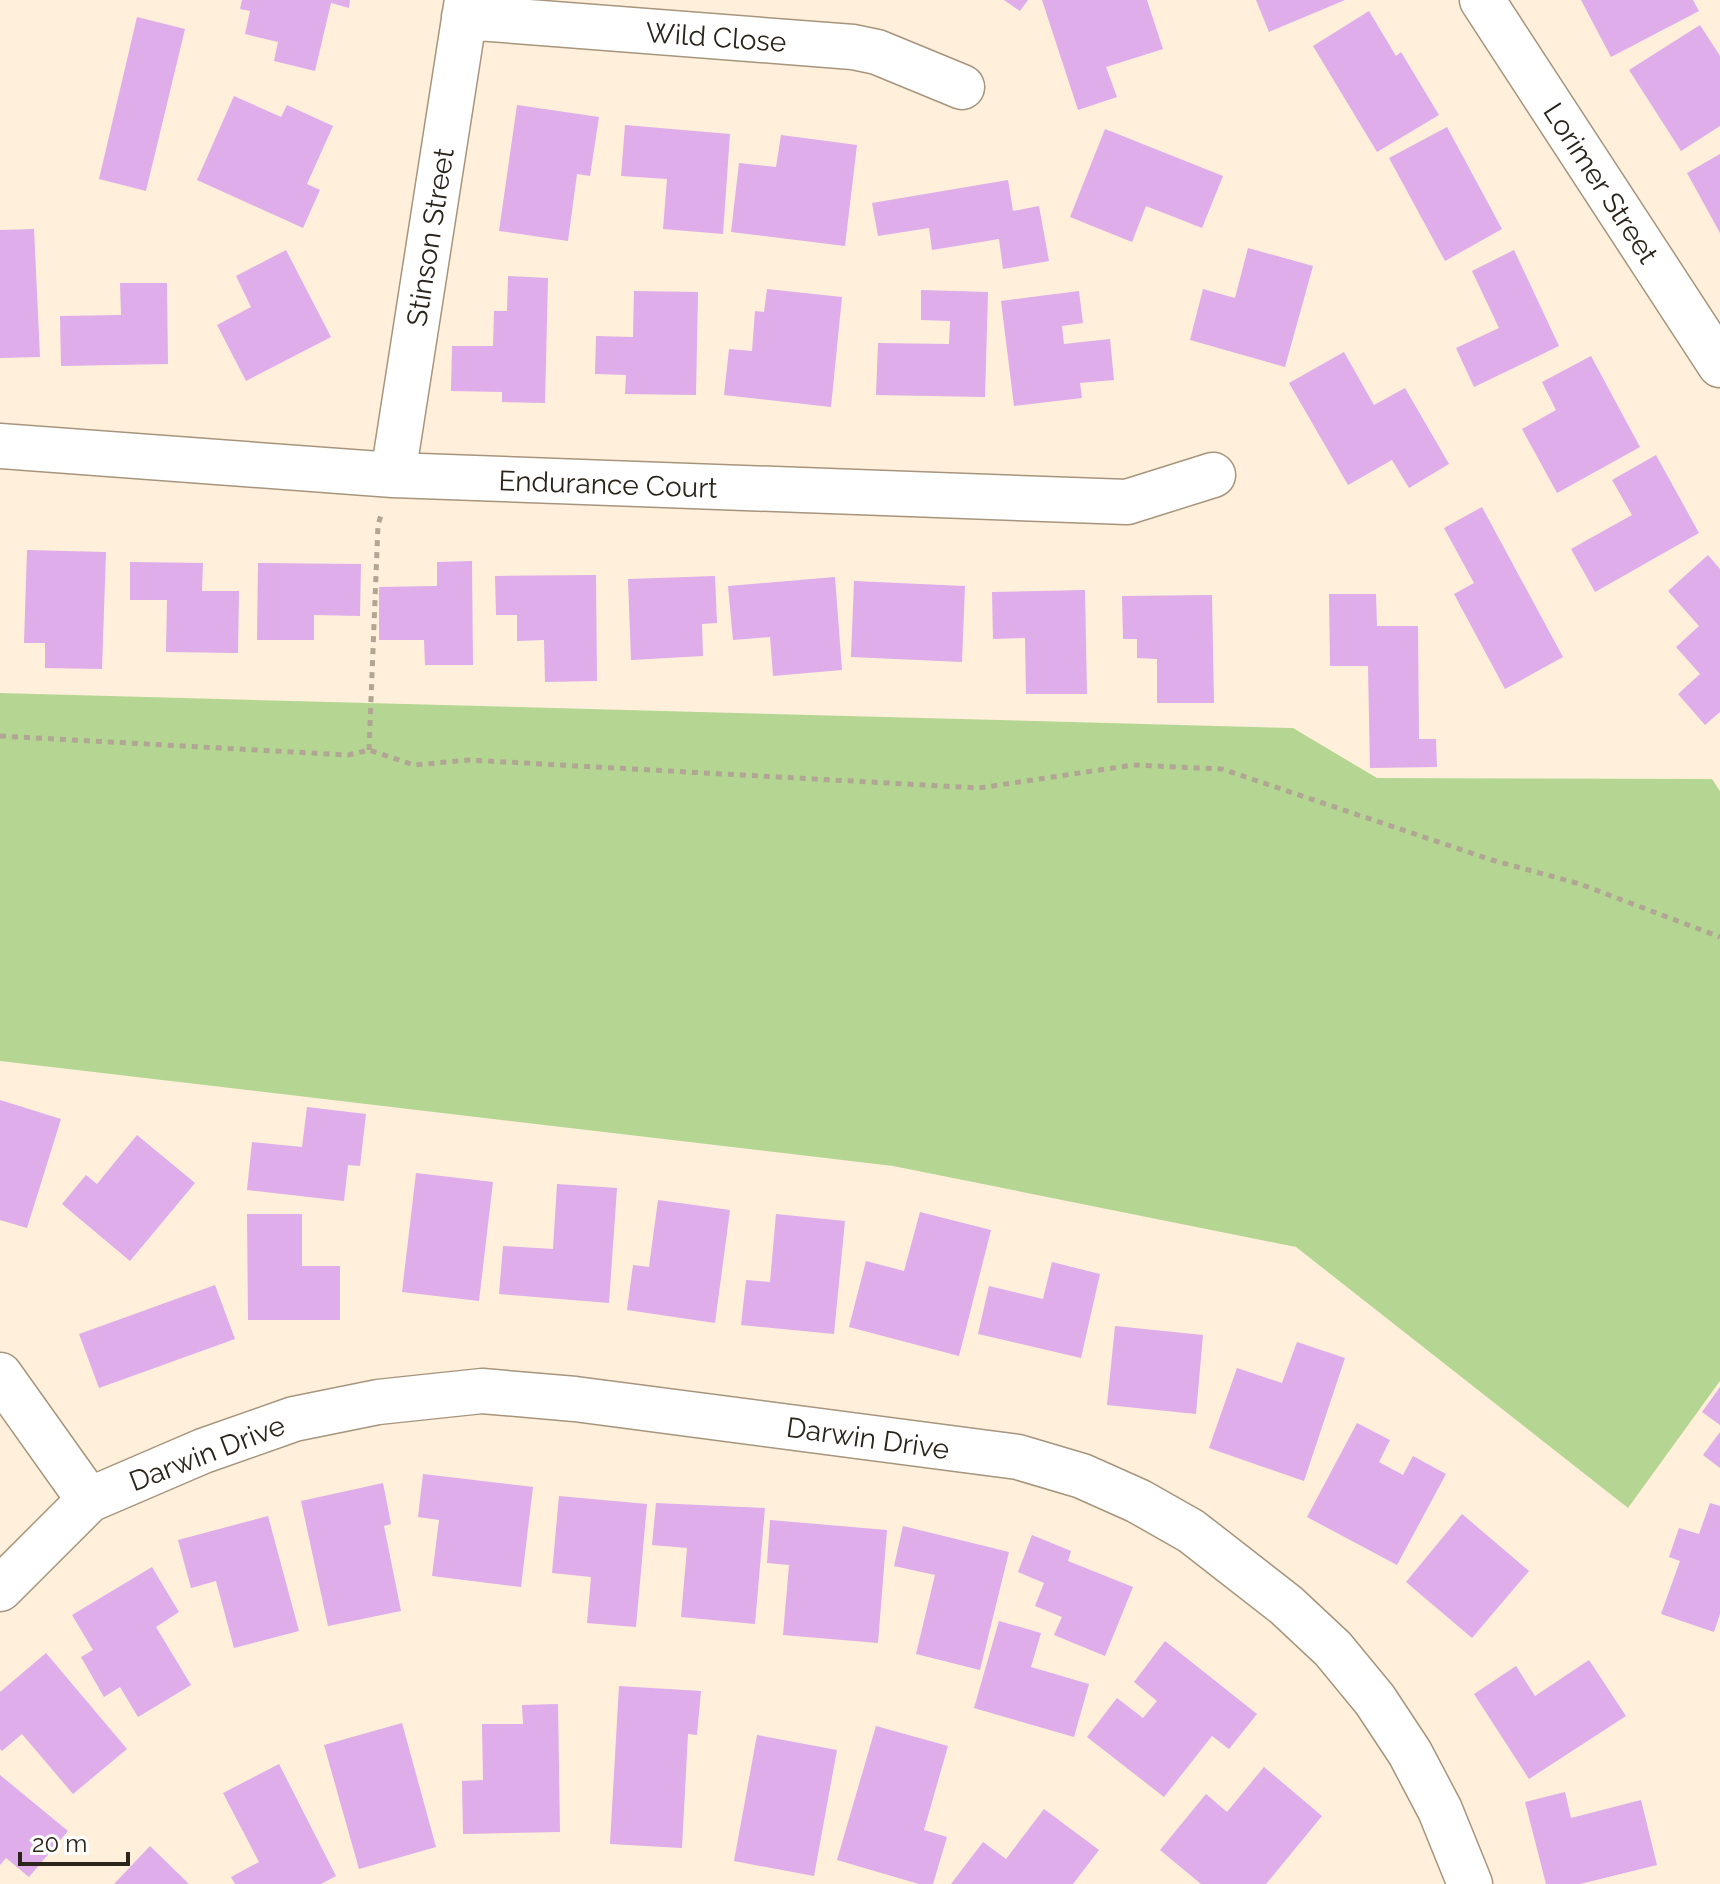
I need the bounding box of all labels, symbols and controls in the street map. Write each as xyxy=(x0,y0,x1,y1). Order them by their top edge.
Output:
street label: Wild Close xyxy=(644,16,787,59)
street label: Lorimer Street xyxy=(1536,97,1665,270)
street label: Stinson Street xyxy=(400,145,461,328)
street label: Endurance Court xyxy=(498,464,719,505)
street label: Darwin Drive xyxy=(125,1409,290,1498)
street label: Darwin Drive xyxy=(784,1411,952,1466)
scale bar xyxy=(20,1816,128,1866)
text: 20 m xyxy=(32,1829,87,1858)

